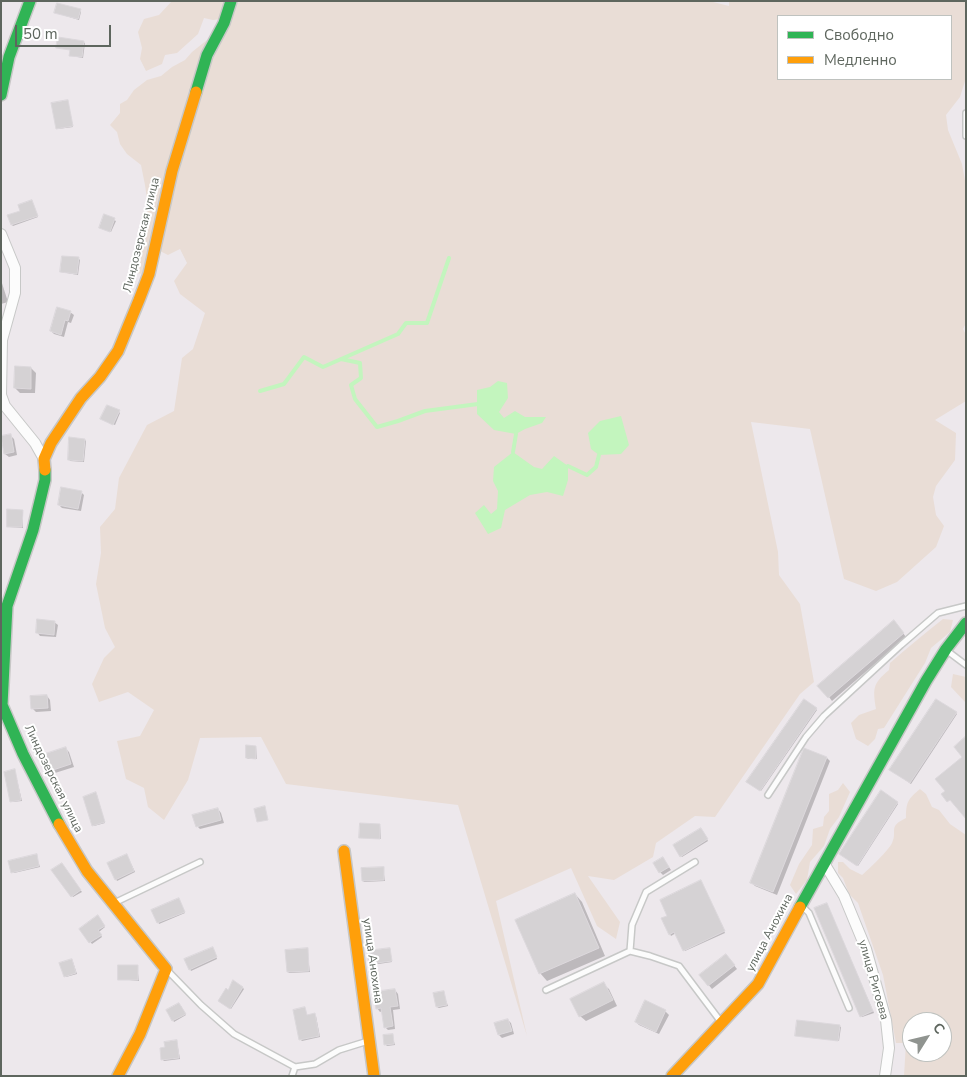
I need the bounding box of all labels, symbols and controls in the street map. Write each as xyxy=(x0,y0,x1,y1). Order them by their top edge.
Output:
scale bar xyxy=(18,15,114,47)
legend xyxy=(777,15,952,80)
text: 50 m xyxy=(23,24,58,44)
text: Свободно xyxy=(824,25,894,45)
text: Медленно xyxy=(824,50,897,70)
street label: Линдозерская улица xyxy=(121,176,163,294)
street label: Линдозерская улица xyxy=(21,723,85,835)
street label: улица Анохина xyxy=(743,892,797,974)
street label: улица Анохина xyxy=(359,917,385,1005)
street label: улица Ригоева xyxy=(855,938,891,1022)
north arrow xyxy=(902,1012,952,1062)
text: С xyxy=(928,1019,949,1038)

